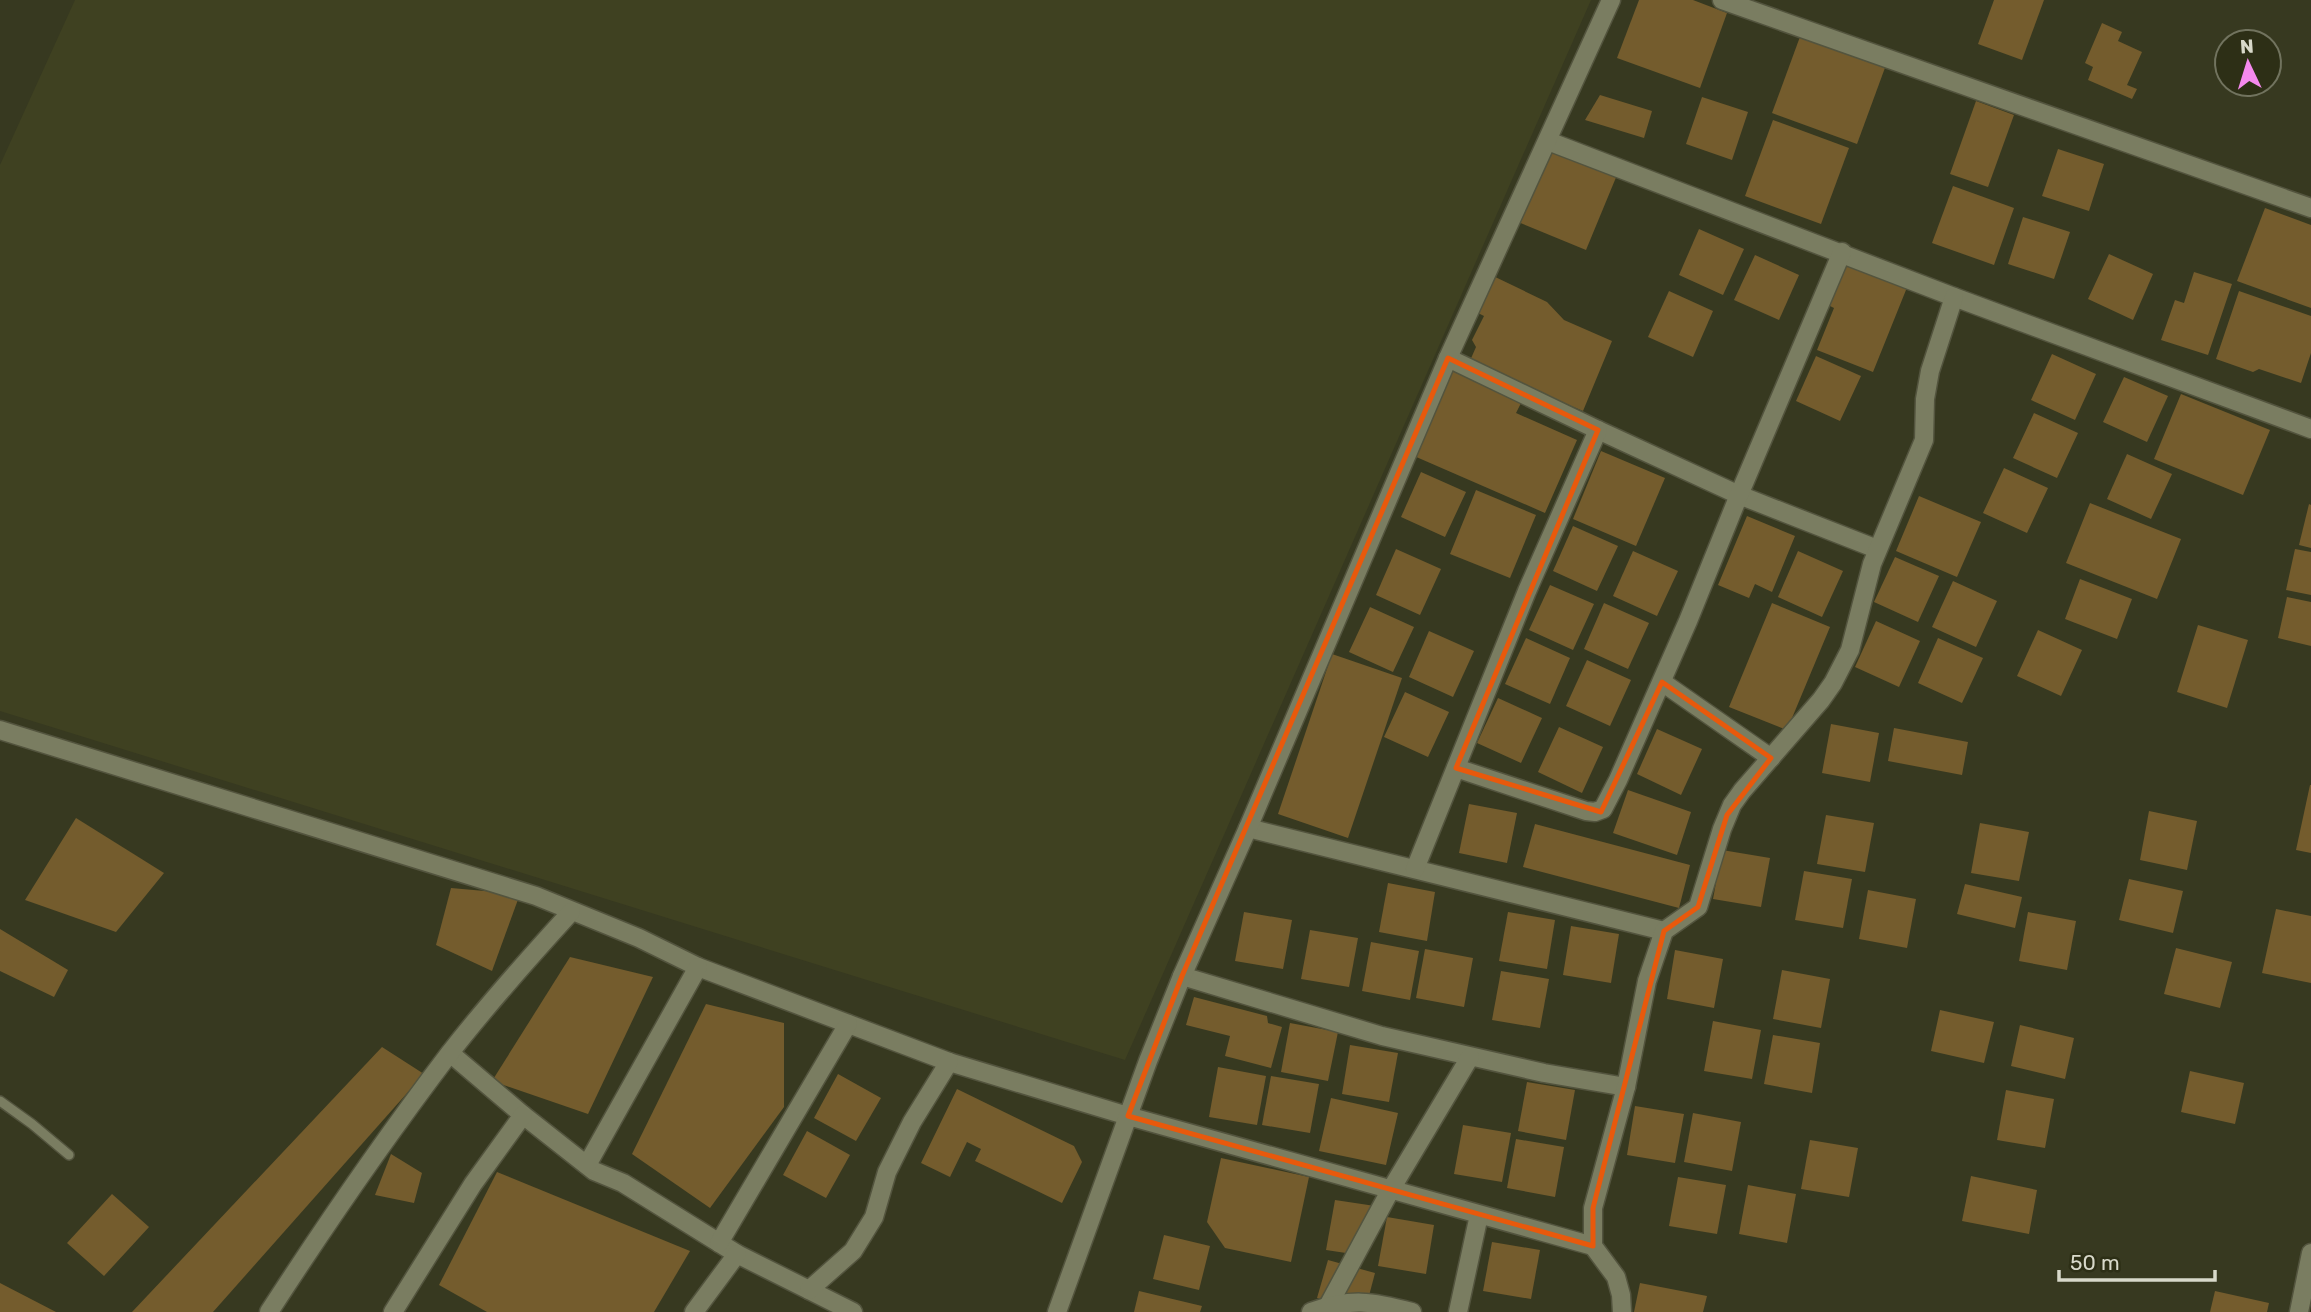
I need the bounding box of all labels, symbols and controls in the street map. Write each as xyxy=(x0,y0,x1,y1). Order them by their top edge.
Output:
north arrow xyxy=(2213,28,2283,98)
text: N xyxy=(2239,35,2254,58)
scale bar xyxy=(2059,1238,2215,1282)
text: 50 m xyxy=(2070,1250,2120,1275)

